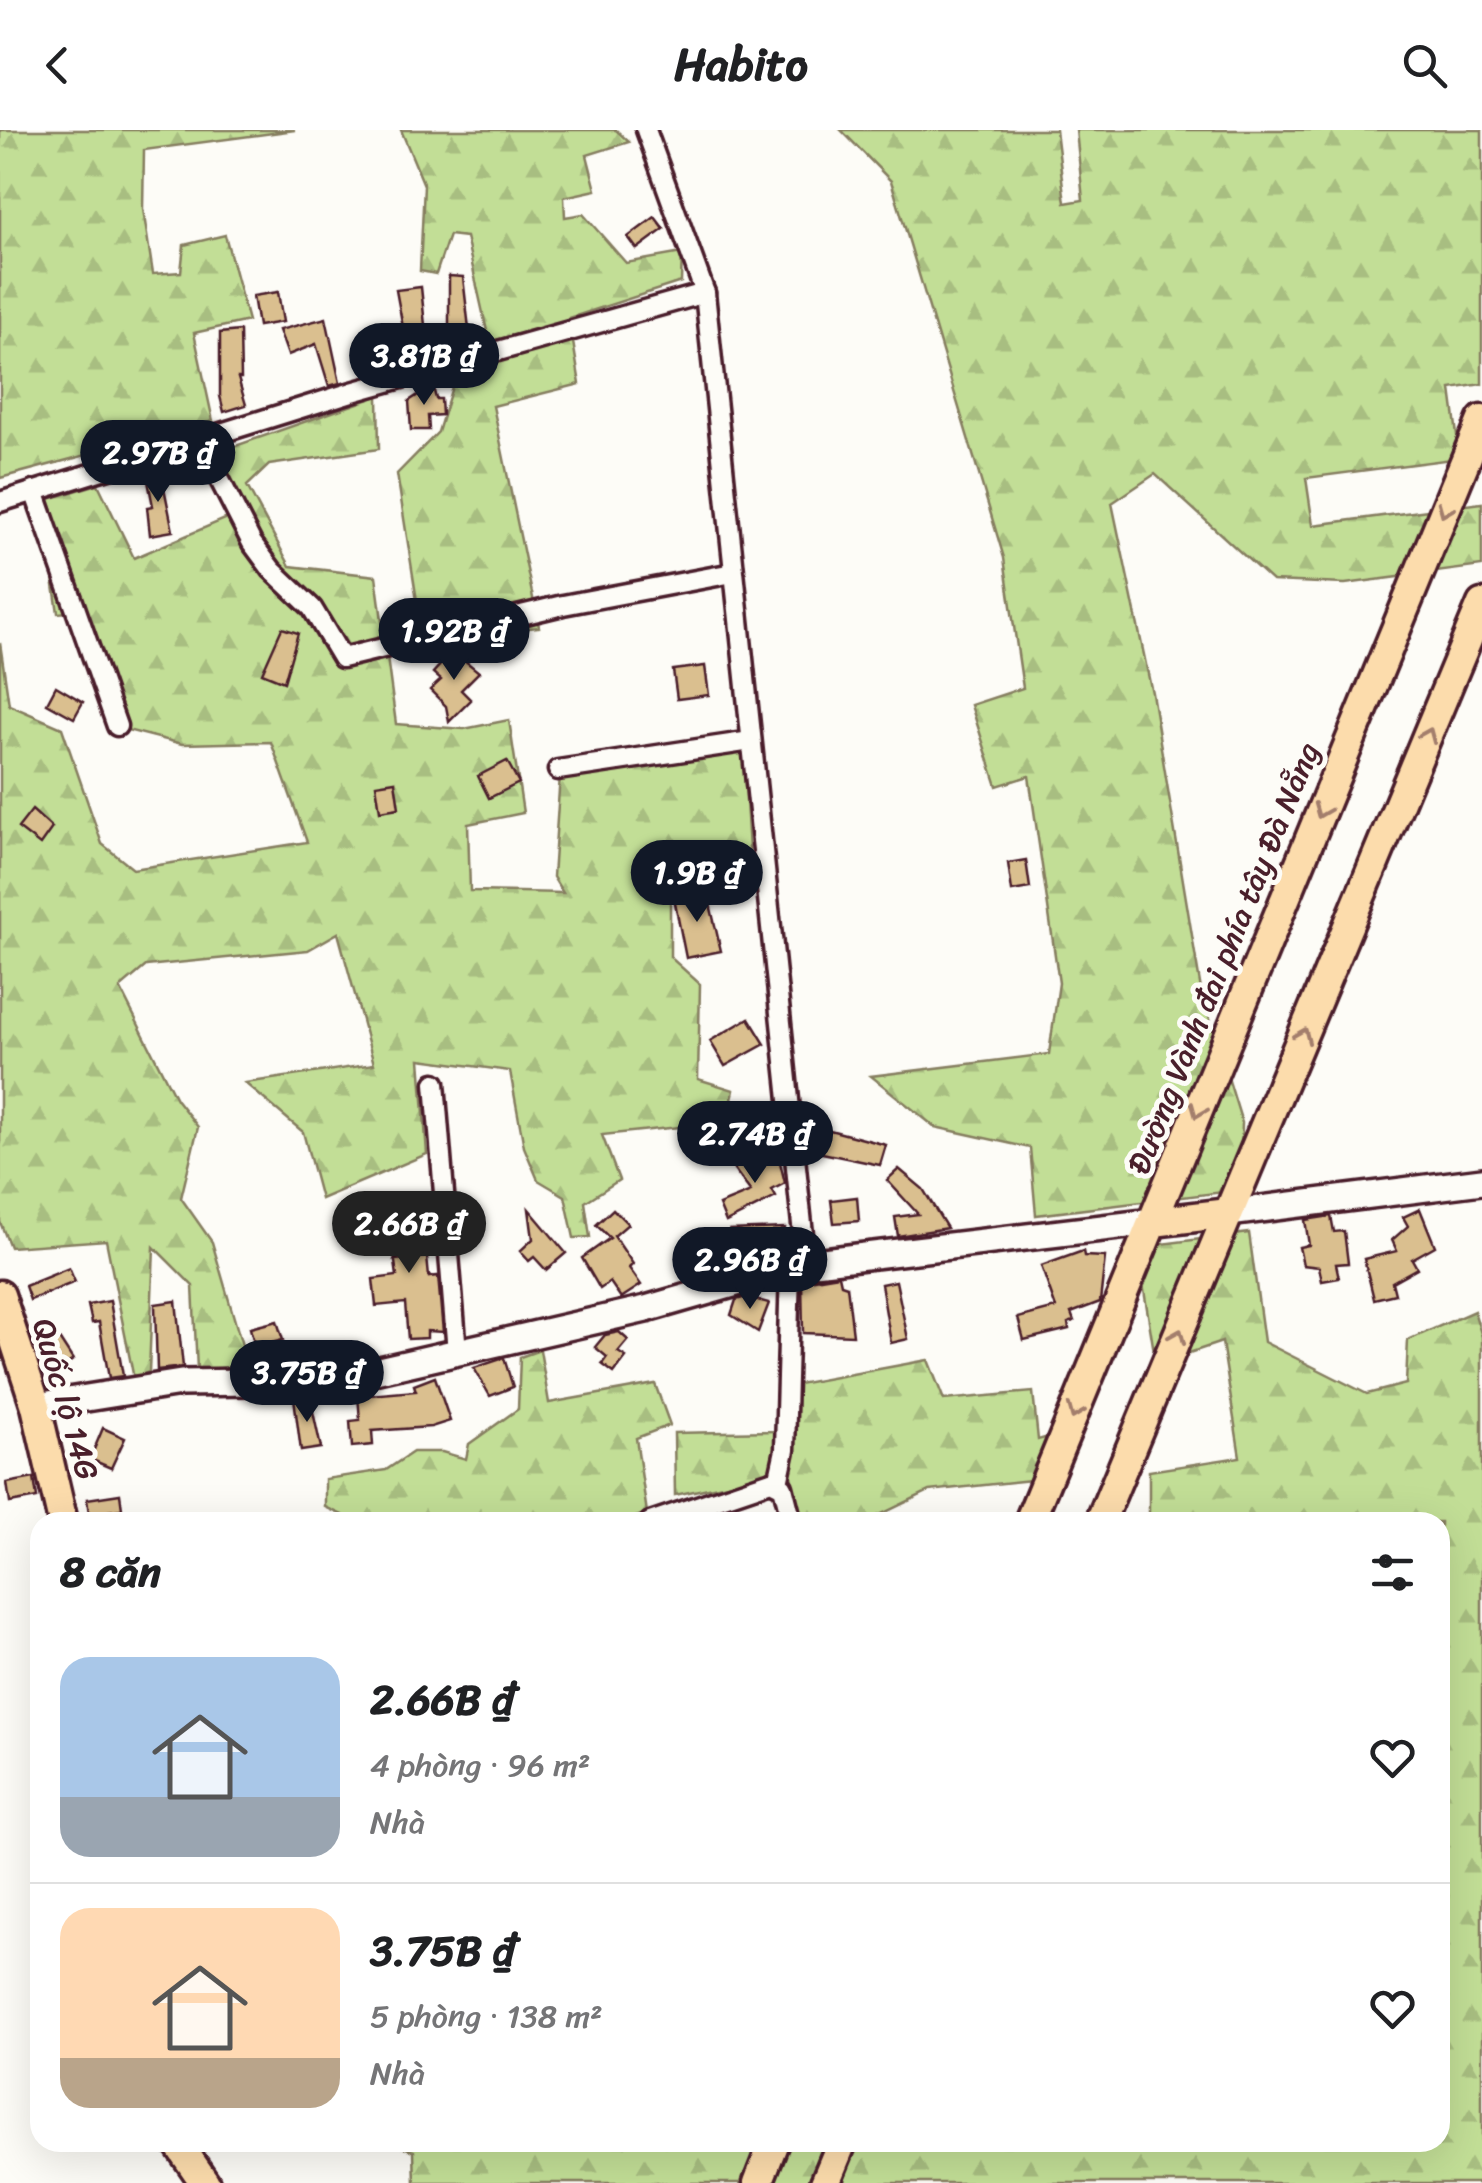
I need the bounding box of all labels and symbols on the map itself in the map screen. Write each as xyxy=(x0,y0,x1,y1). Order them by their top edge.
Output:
pin: 3.81B ₫ xyxy=(332,323,516,408)
pin: 2.97B ₫ xyxy=(66,420,250,505)
one-way arrow xyxy=(1437,500,1457,518)
pin: 1.92B ₫ xyxy=(362,598,546,683)
one-way arrow xyxy=(1416,728,1436,745)
street label: Đường Vành đai phía tây Đà Nẵng xyxy=(1110,733,1336,1183)
one-way arrow xyxy=(1313,801,1333,819)
pin: 1.9B ₫ xyxy=(616,840,778,925)
one-way arrow xyxy=(1291,1028,1311,1046)
pin: 2.74B ₫ xyxy=(663,1101,847,1186)
one-way arrow xyxy=(1190,1101,1210,1119)
pin: 2.66B ₫ xyxy=(317,1191,501,1276)
pin: 2.96B ₫ xyxy=(658,1227,842,1312)
street label: Quốc lộ 14G xyxy=(15,1312,116,1487)
one-way arrow xyxy=(1166,1328,1186,1346)
pin: 3.75B ₫ xyxy=(215,1340,399,1425)
one-way arrow xyxy=(1066,1402,1086,1420)

